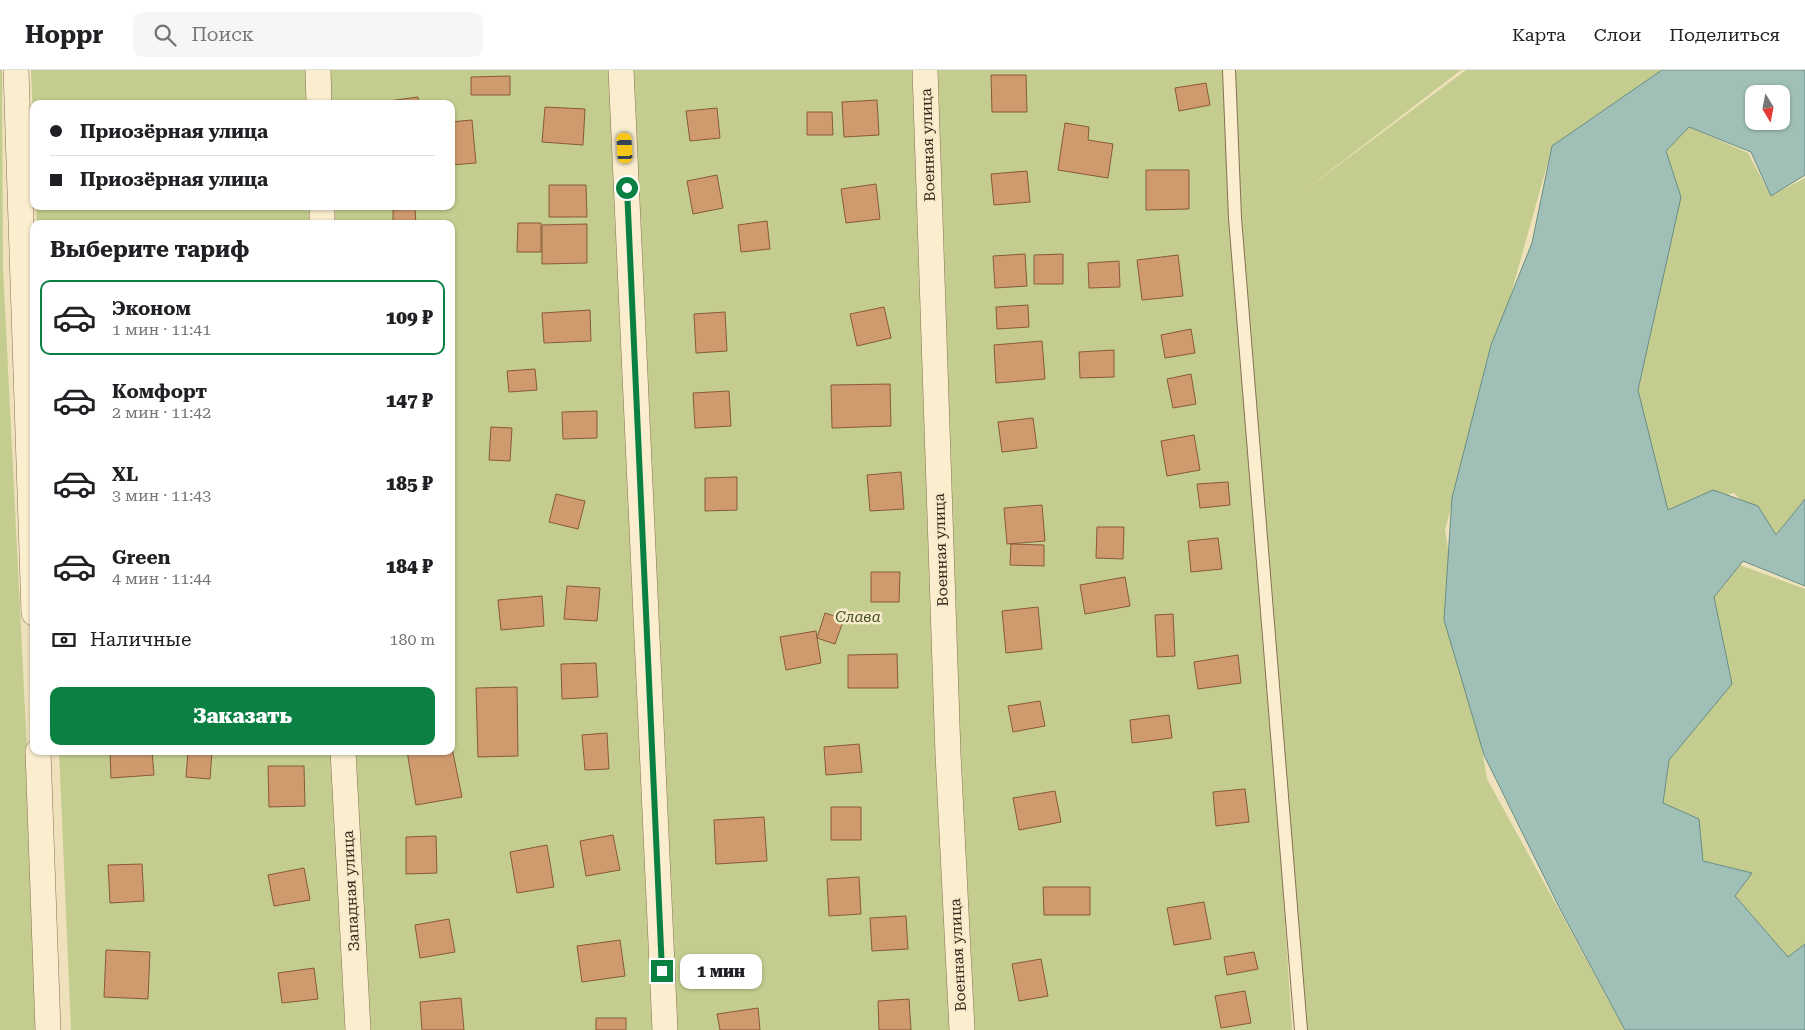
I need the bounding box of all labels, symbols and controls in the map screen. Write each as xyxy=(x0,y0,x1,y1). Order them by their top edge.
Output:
search box xyxy=(133,12,483,57)
text: Hoppr xyxy=(25,21,103,49)
icon: search xyxy=(151,21,179,49)
text: Поиск xyxy=(191,23,254,46)
text: Карта xyxy=(1512,24,1566,45)
text: Слои xyxy=(1594,24,1641,45)
text: Поделиться xyxy=(1669,24,1780,45)
north arrow xyxy=(1745,85,1790,130)
map controls xyxy=(1745,85,1790,130)
street label: Военная улица xyxy=(917,88,939,202)
text: Приозёрная улица xyxy=(80,120,268,143)
car xyxy=(616,133,633,163)
text: Приозёрная улица xyxy=(80,168,268,191)
route start xyxy=(616,177,638,199)
text: Выберите тариф xyxy=(50,237,249,262)
icon: car xyxy=(52,295,97,340)
text: Эконом xyxy=(112,297,191,320)
text: 109 ₽ xyxy=(386,306,433,329)
text: 1 мин · 11:41 xyxy=(112,320,211,339)
icon: car xyxy=(52,378,97,423)
text: Комфорт xyxy=(112,380,207,403)
text: 147 ₽ xyxy=(386,389,433,412)
text: 2 мин · 11:42 xyxy=(112,403,211,422)
icon: car xyxy=(52,461,97,506)
text: XL xyxy=(112,463,138,486)
text: 185 ₽ xyxy=(386,472,433,495)
text: 3 мин · 11:43 xyxy=(112,486,211,505)
street label: Военная улица xyxy=(930,493,952,607)
icon: car xyxy=(52,544,97,589)
text: Green xyxy=(112,546,170,569)
text: 184 ₽ xyxy=(386,555,433,578)
text: 4 мин · 11:44 xyxy=(112,569,211,588)
park label: Слава xyxy=(835,608,881,626)
icon: cash xyxy=(50,626,78,654)
text: Наличные xyxy=(90,628,191,651)
text: 180 m xyxy=(389,630,435,649)
button: Заказать xyxy=(50,687,435,745)
street label: Западная улица xyxy=(339,830,363,952)
street label: Военная улица xyxy=(946,898,970,1012)
callout: 1 мин xyxy=(680,954,762,988)
route end xyxy=(651,960,673,982)
text: 1 мин xyxy=(697,962,745,981)

